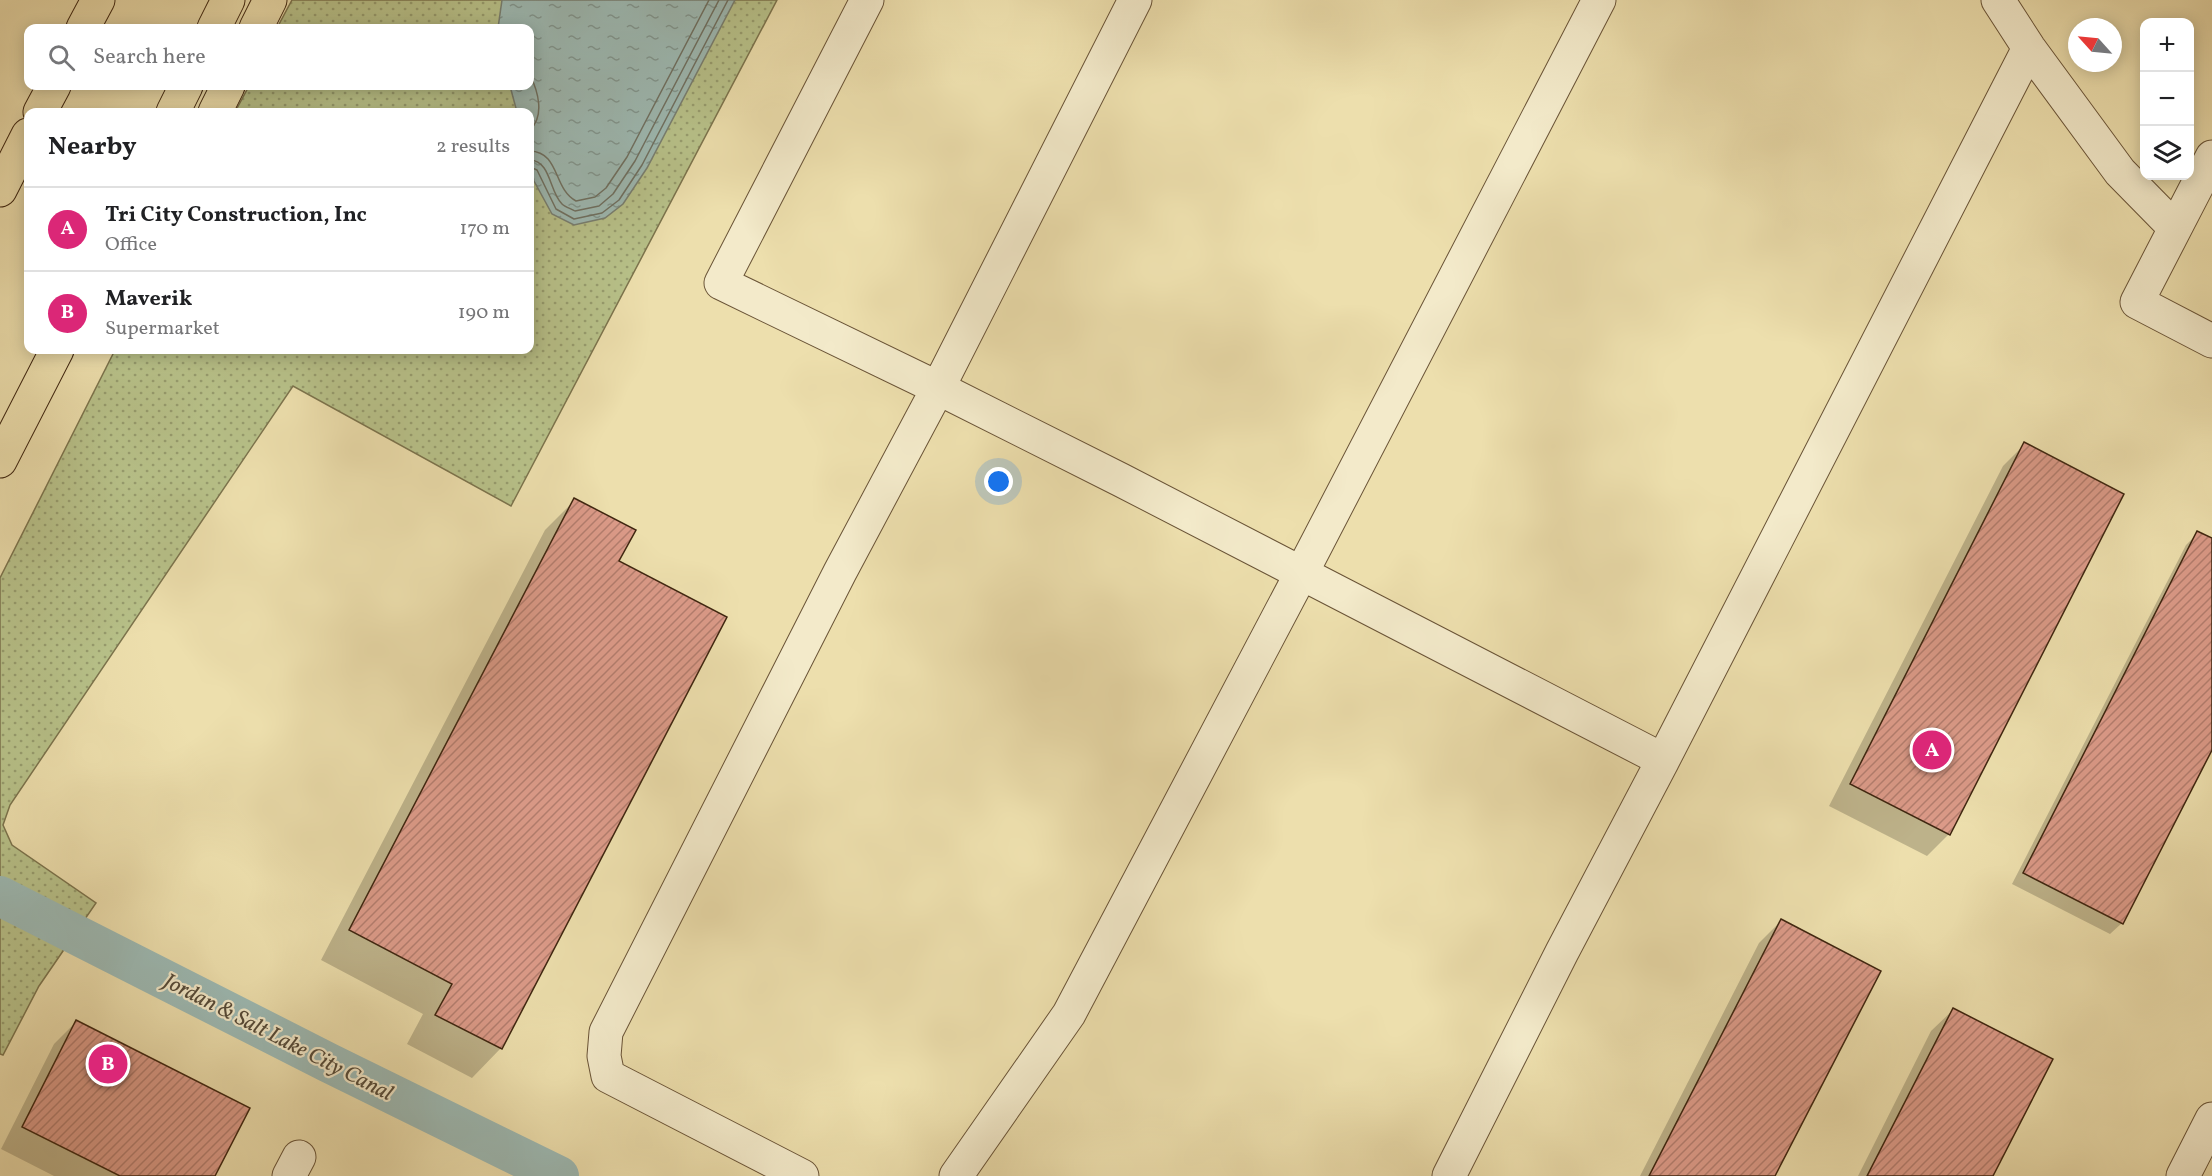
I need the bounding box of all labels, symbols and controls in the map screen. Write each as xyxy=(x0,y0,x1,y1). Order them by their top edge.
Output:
north arrow xyxy=(2068,18,2122,72)
map controls xyxy=(2140,18,2194,180)
button: + xyxy=(2140,18,2194,72)
search box xyxy=(24,24,534,90)
icon: search xyxy=(45,41,78,74)
text: Search here xyxy=(93,42,206,73)
button: − xyxy=(2140,72,2194,126)
button: layers xyxy=(2140,126,2194,180)
text: Nearby xyxy=(48,129,137,165)
text: 2 results xyxy=(436,133,510,161)
text: Tri City Construction, Inc xyxy=(105,200,367,231)
text: A xyxy=(60,215,75,243)
text: 170 m xyxy=(460,215,510,243)
text: Office xyxy=(105,231,157,259)
text: Maverik xyxy=(105,284,192,315)
text: B xyxy=(61,299,74,327)
text: 190 m xyxy=(458,299,510,327)
text: Supermarket xyxy=(105,315,220,343)
your location xyxy=(984,467,1013,496)
pin: A xyxy=(1912,728,1952,772)
water label: Jordan & Salt Lake City Canal xyxy=(156,966,398,1110)
pin: B xyxy=(88,1042,128,1086)

